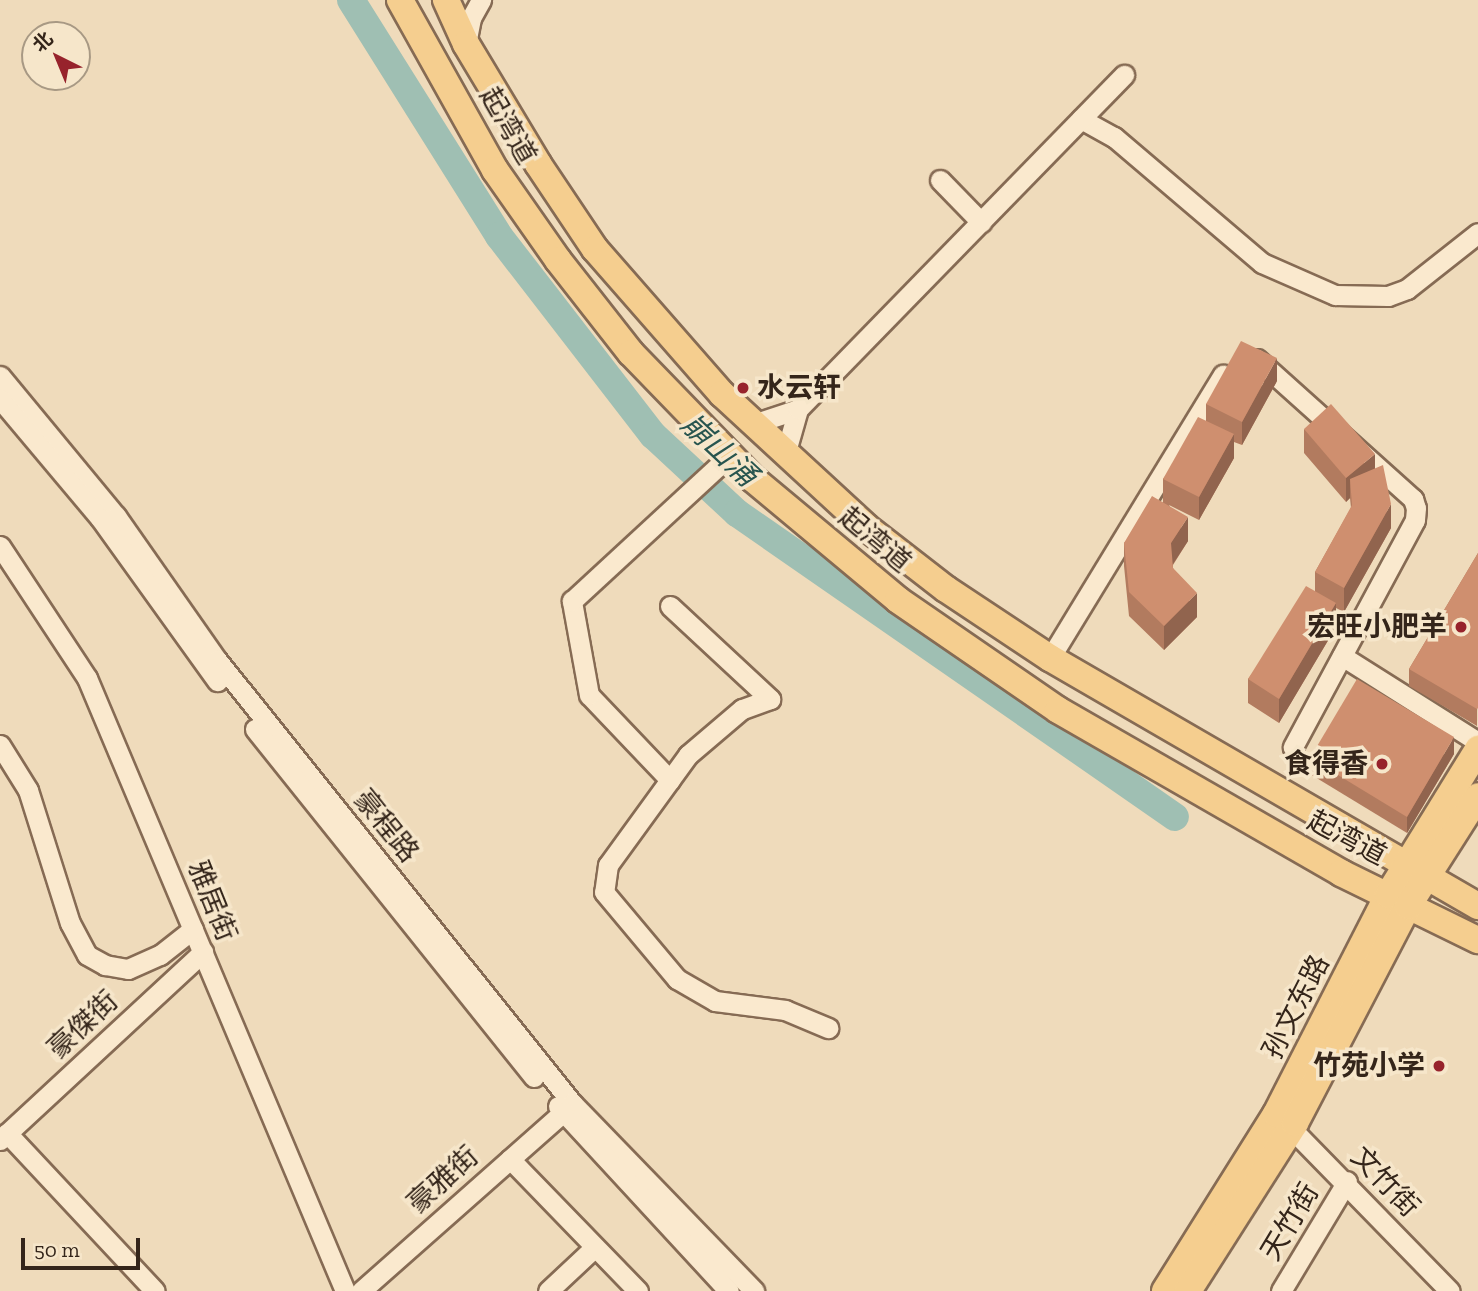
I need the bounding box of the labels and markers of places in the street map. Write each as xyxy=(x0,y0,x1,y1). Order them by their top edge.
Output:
place label: 水云轩 xyxy=(757,371,841,405)
marker: 水云轩 xyxy=(735,380,751,396)
place label: 宏旺小肥羊 xyxy=(1307,610,1447,644)
marker: 宏旺小肥羊 xyxy=(1453,619,1469,635)
place label: 食得香 xyxy=(1284,747,1368,781)
marker: 食得香 xyxy=(1374,756,1390,772)
place label: 竹苑小学 xyxy=(1313,1049,1425,1083)
marker: 竹苑小学 xyxy=(1431,1058,1447,1074)

